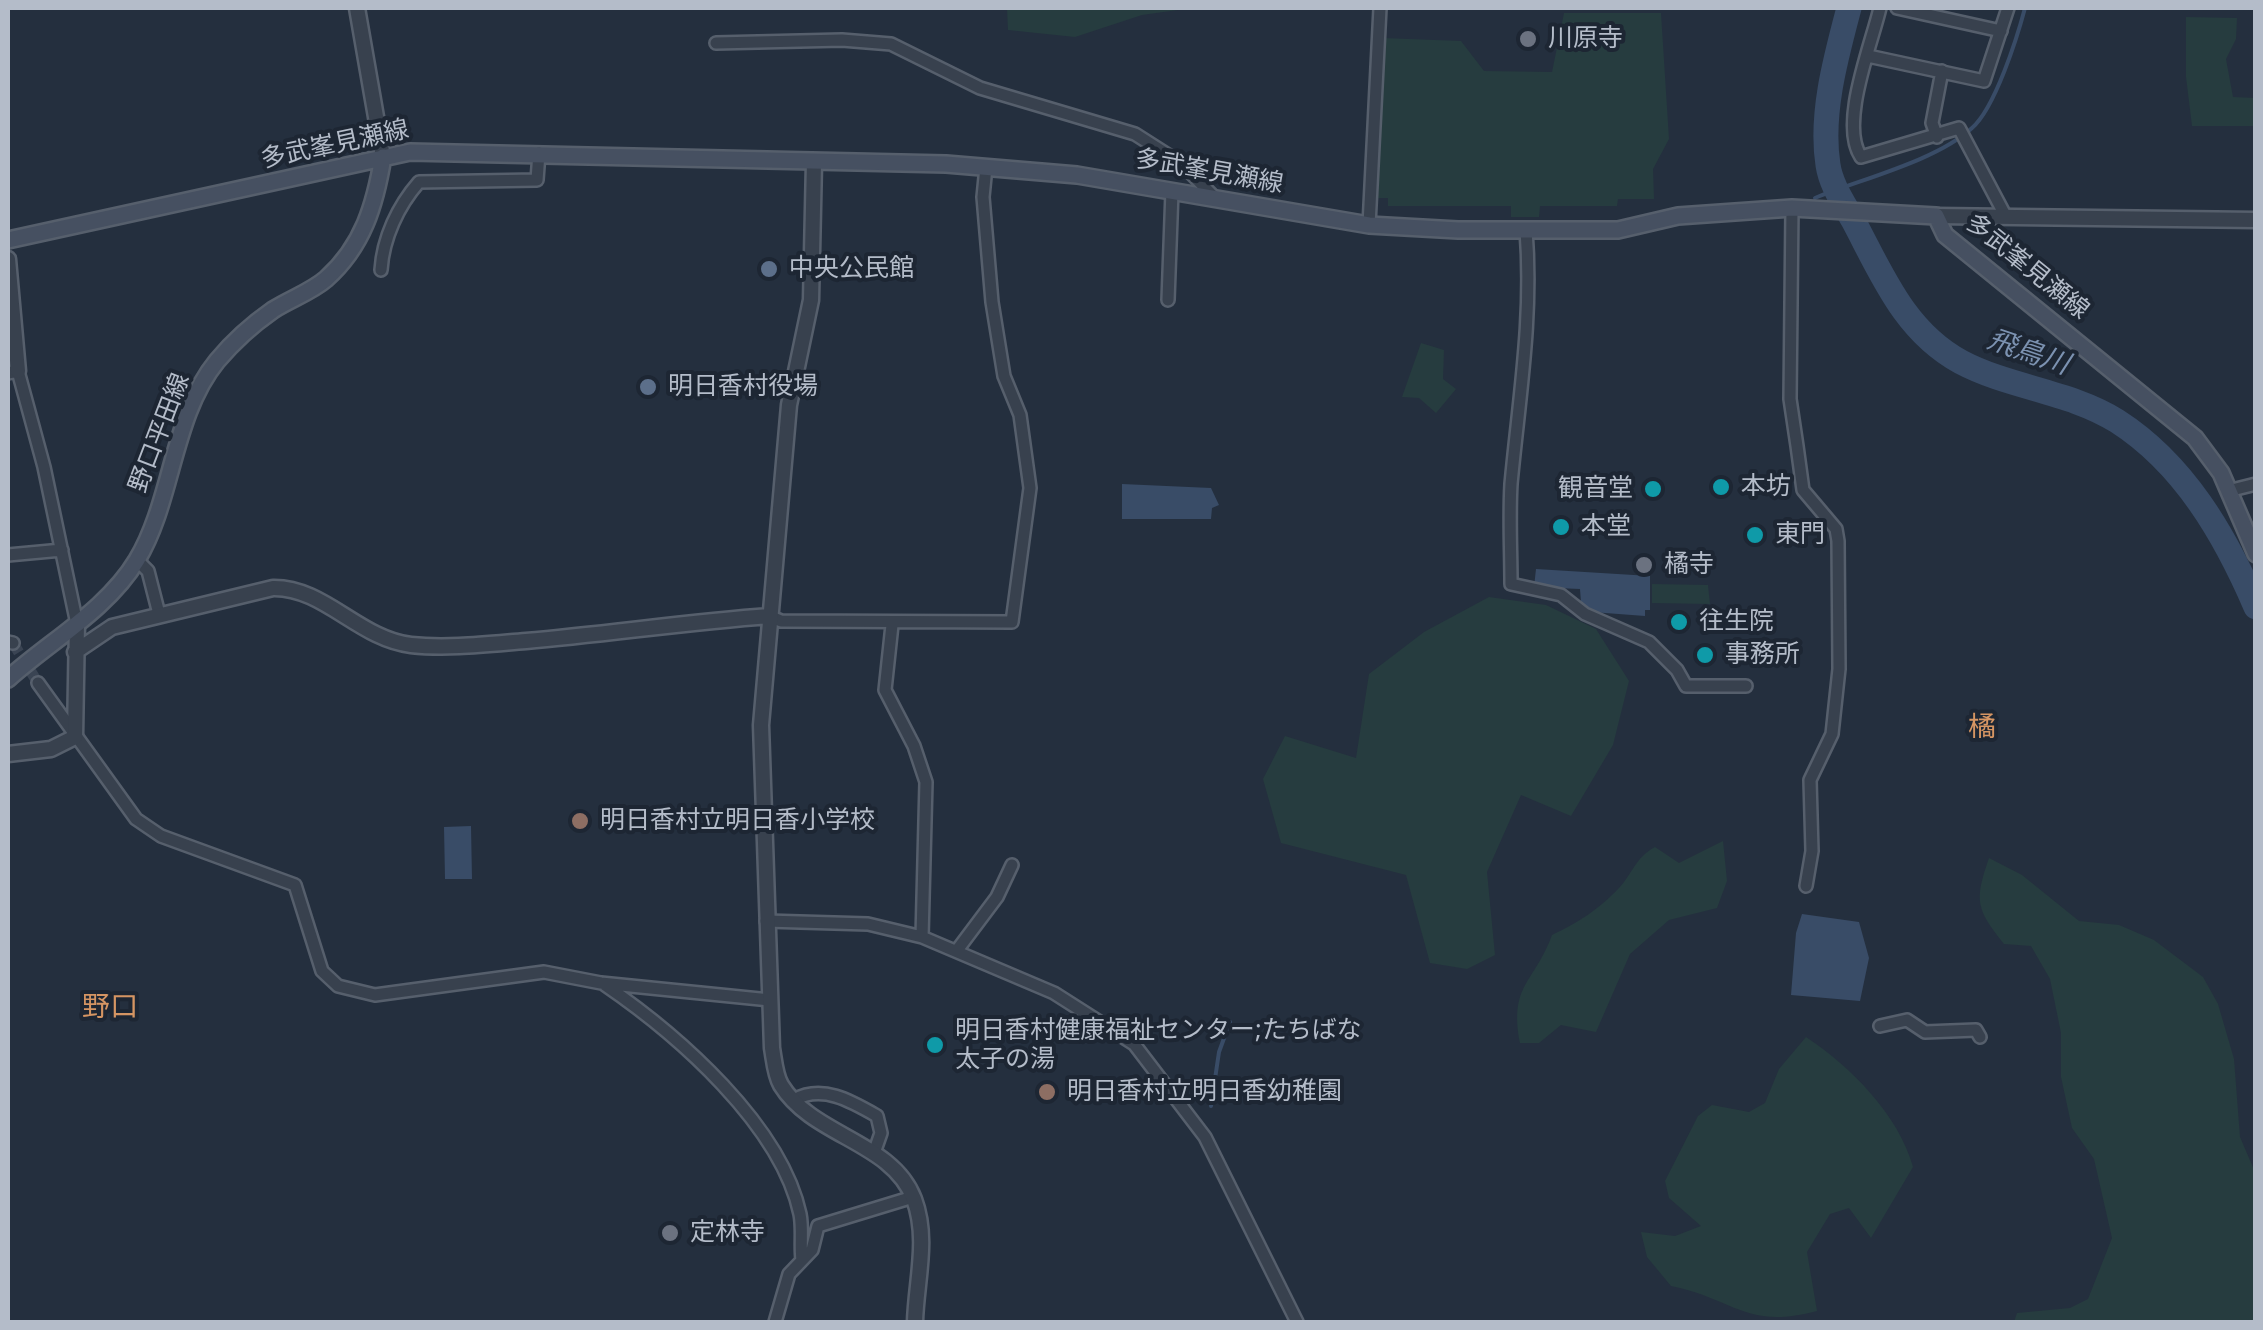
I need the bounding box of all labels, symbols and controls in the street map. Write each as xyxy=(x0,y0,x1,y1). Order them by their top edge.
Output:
place label: 川原寺 xyxy=(1548,24,1623,54)
marker: 川原寺 xyxy=(1517,28,1539,50)
street label: 多武峯見瀬線 xyxy=(259,115,411,175)
street label: 多武峯見瀬線 xyxy=(1133,144,1285,200)
street label: 多武峯見瀬線 xyxy=(1959,208,2095,326)
place label: 中央公民館 xyxy=(789,254,914,284)
marker: 中央公民館 xyxy=(758,258,780,280)
water label: 飛鳥川 xyxy=(1983,323,2073,383)
street label: 野口平田線 xyxy=(124,369,196,497)
place label: 明日香村役場 xyxy=(668,372,818,402)
marker: 明日香村役場 xyxy=(637,376,659,398)
place label: 本坊 xyxy=(1741,472,1791,502)
place label: 観音堂 xyxy=(1558,474,1633,504)
marker: 本坊 xyxy=(1710,476,1732,498)
marker: 観音堂 xyxy=(1642,478,1664,500)
place label: 本堂 xyxy=(1581,512,1631,542)
marker: 本堂 xyxy=(1550,516,1572,538)
place label: 東門 xyxy=(1775,520,1825,550)
marker: 東門 xyxy=(1744,524,1766,546)
place label: 橘寺 xyxy=(1664,550,1714,580)
marker: 橘寺 xyxy=(1633,554,1655,576)
place label: 往生院 xyxy=(1699,607,1774,637)
marker: 往生院 xyxy=(1668,611,1690,633)
place label: 事務所 xyxy=(1725,640,1800,670)
marker: 事務所 xyxy=(1694,644,1716,666)
district label: 橘 xyxy=(1968,711,1996,745)
place label: 明日香村立明日香小学校 xyxy=(600,806,875,836)
marker: 明日香村立明日香小学校 xyxy=(569,810,591,832)
district label: 野口 xyxy=(82,991,138,1025)
place label: 明日香村健康福祉センター;たちばな 太子の湯 xyxy=(955,1016,1362,1075)
marker: 明日香村健康福祉センター;たちばな 太子の湯 xyxy=(924,1034,946,1056)
place label: 明日香村立明日香幼稚園 xyxy=(1067,1077,1342,1107)
marker: 明日香村立明日香幼稚園 xyxy=(1036,1081,1058,1103)
place label: 定林寺 xyxy=(690,1218,765,1248)
marker: 定林寺 xyxy=(659,1222,681,1244)

